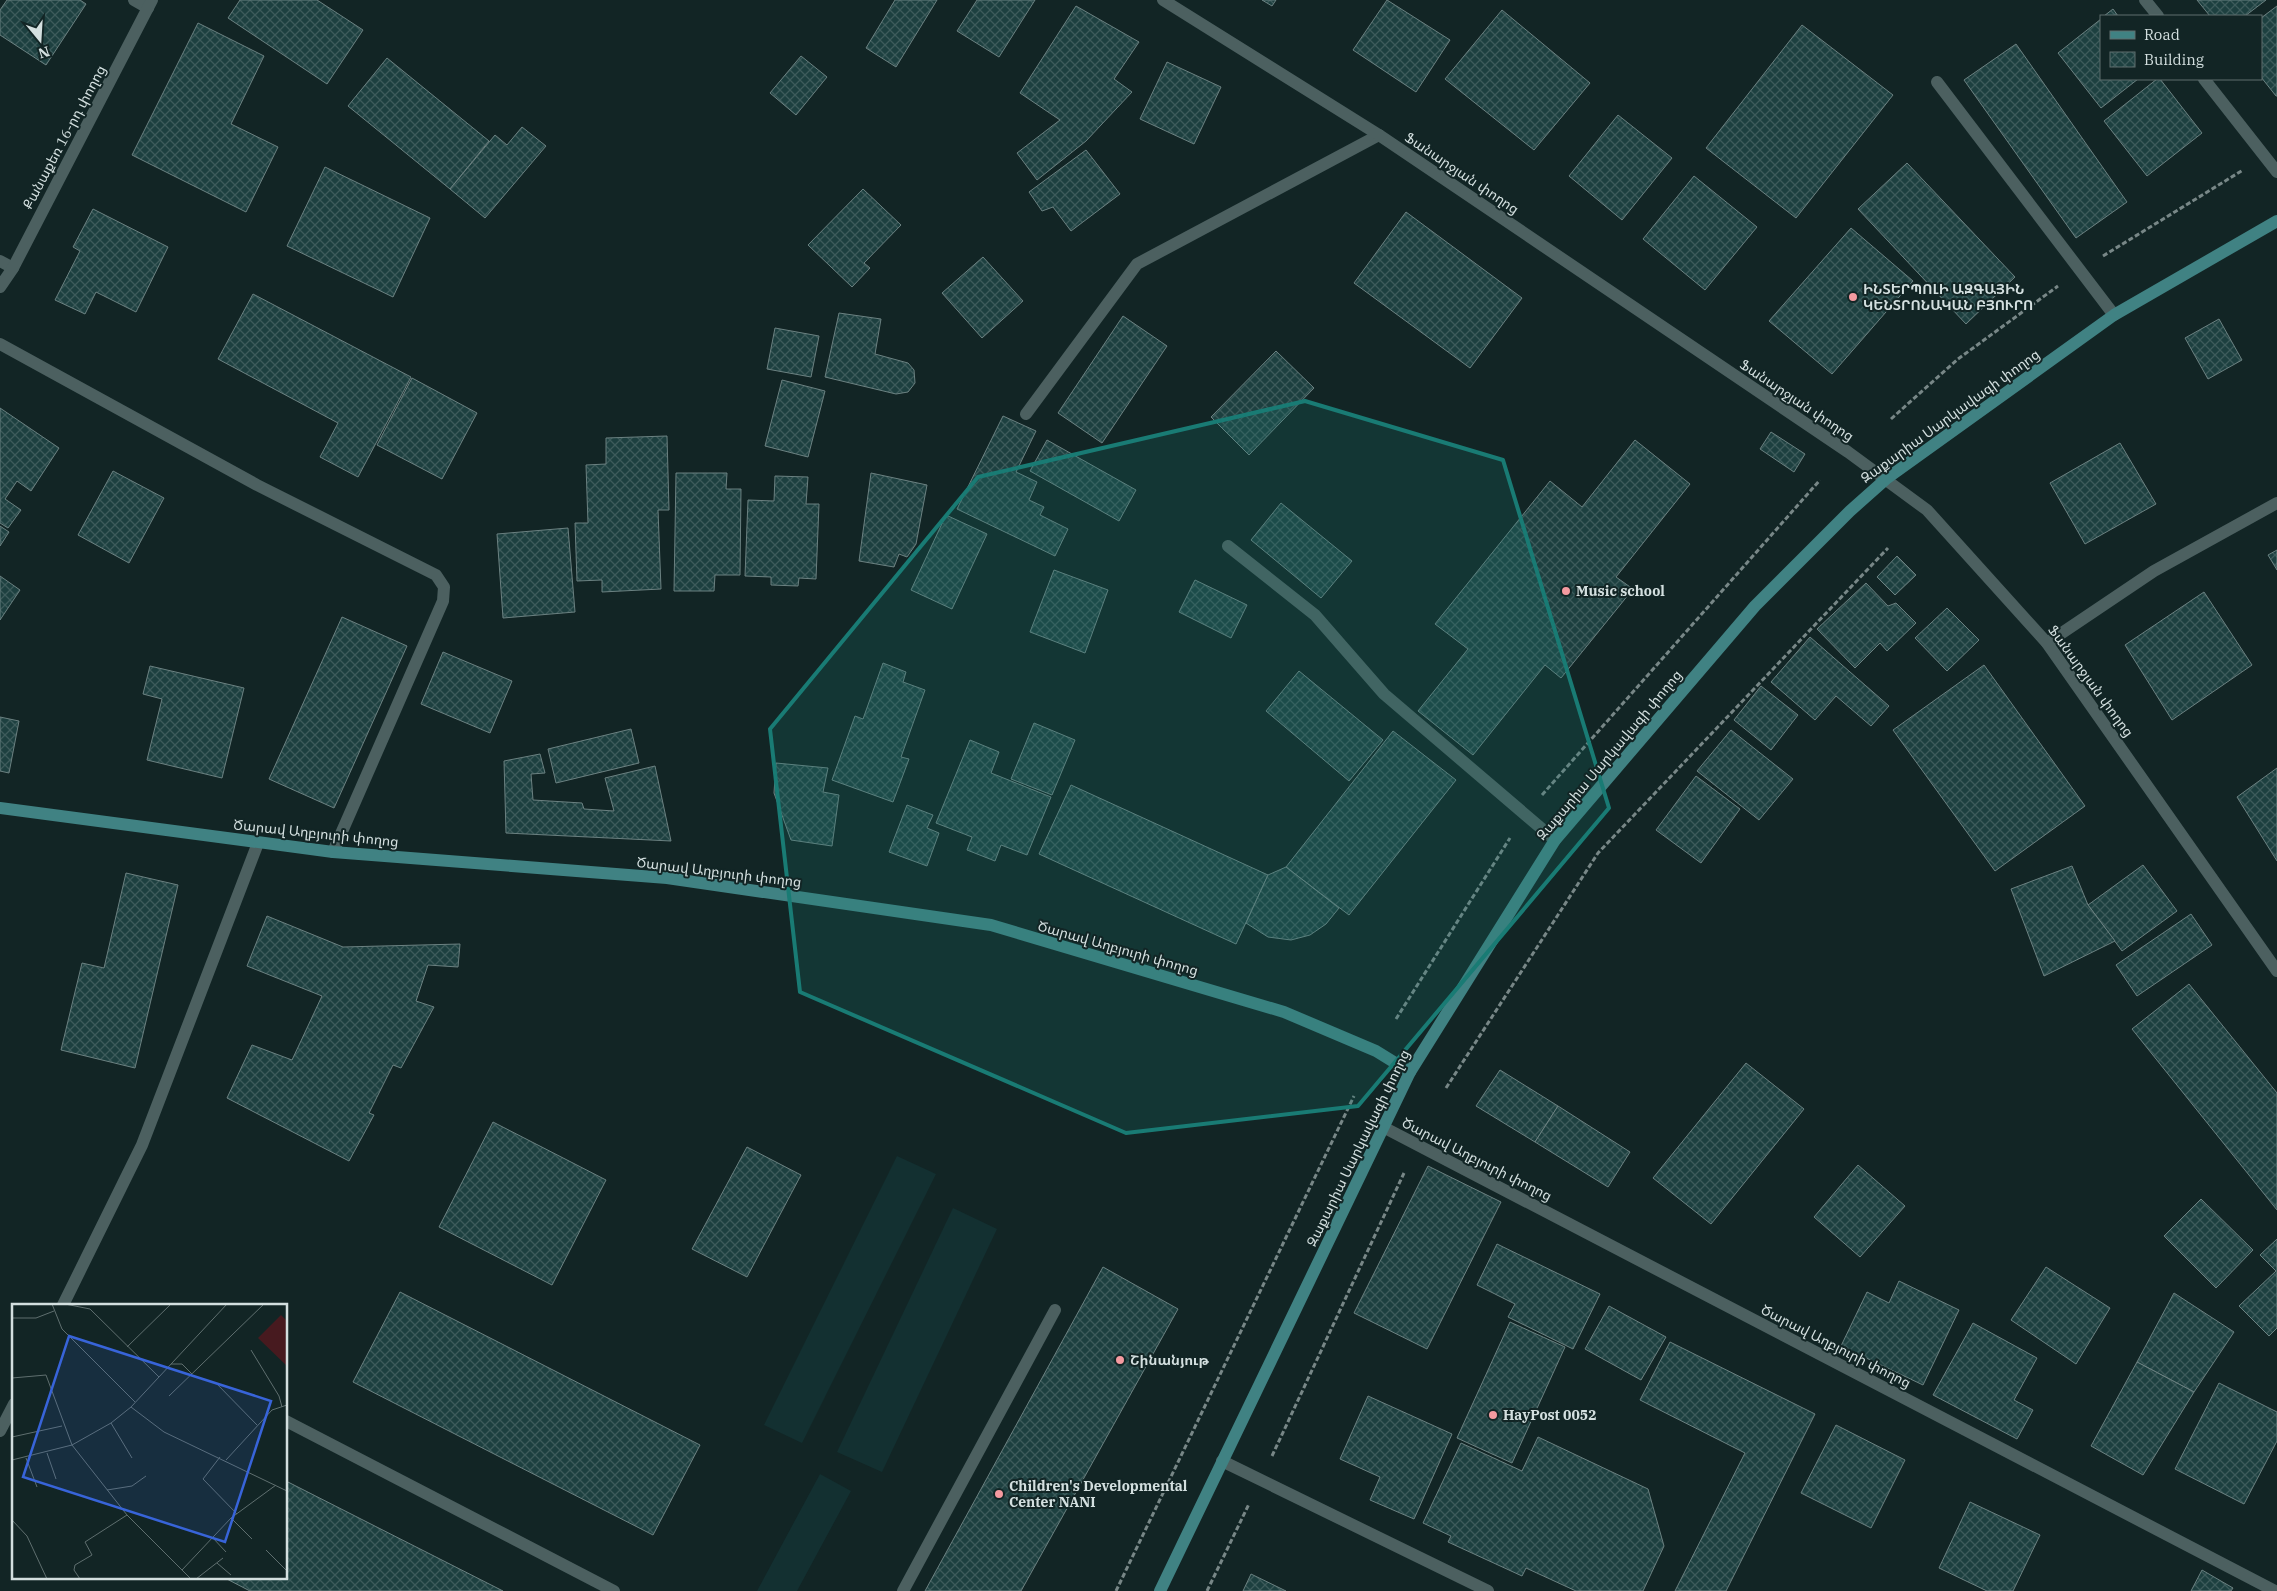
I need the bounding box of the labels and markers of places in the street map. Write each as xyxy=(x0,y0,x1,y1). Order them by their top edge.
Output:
place label: ԻՆՏԵՐՊՈԼԻ ԱԶԳԱՅԻՆ ԿԵՆՏՐՈՆԱԿԱՆ ԲՅՈՒՐՈ xyxy=(1863,280,2033,314)
marker: ԻՆՏԵՐՊՈԼԻ ԱԶԳԱՅԻՆ ԿԵՆՏՐՈՆԱԿԱՆ ԲՅՈՒՐՈ xyxy=(1847,291,1859,303)
place label: Music school xyxy=(1576,582,1665,600)
marker: Music school xyxy=(1560,585,1572,597)
place label: Շինանյութ xyxy=(1130,1351,1210,1369)
marker: Շինանյութ xyxy=(1114,1354,1126,1366)
place label: HayPost 0052 xyxy=(1503,1406,1597,1424)
marker: HayPost 0052 xyxy=(1487,1409,1499,1421)
place label: Children's Developmental Center NANI xyxy=(1009,1477,1188,1511)
marker: Children's Developmental Center NANI xyxy=(993,1488,1005,1500)

